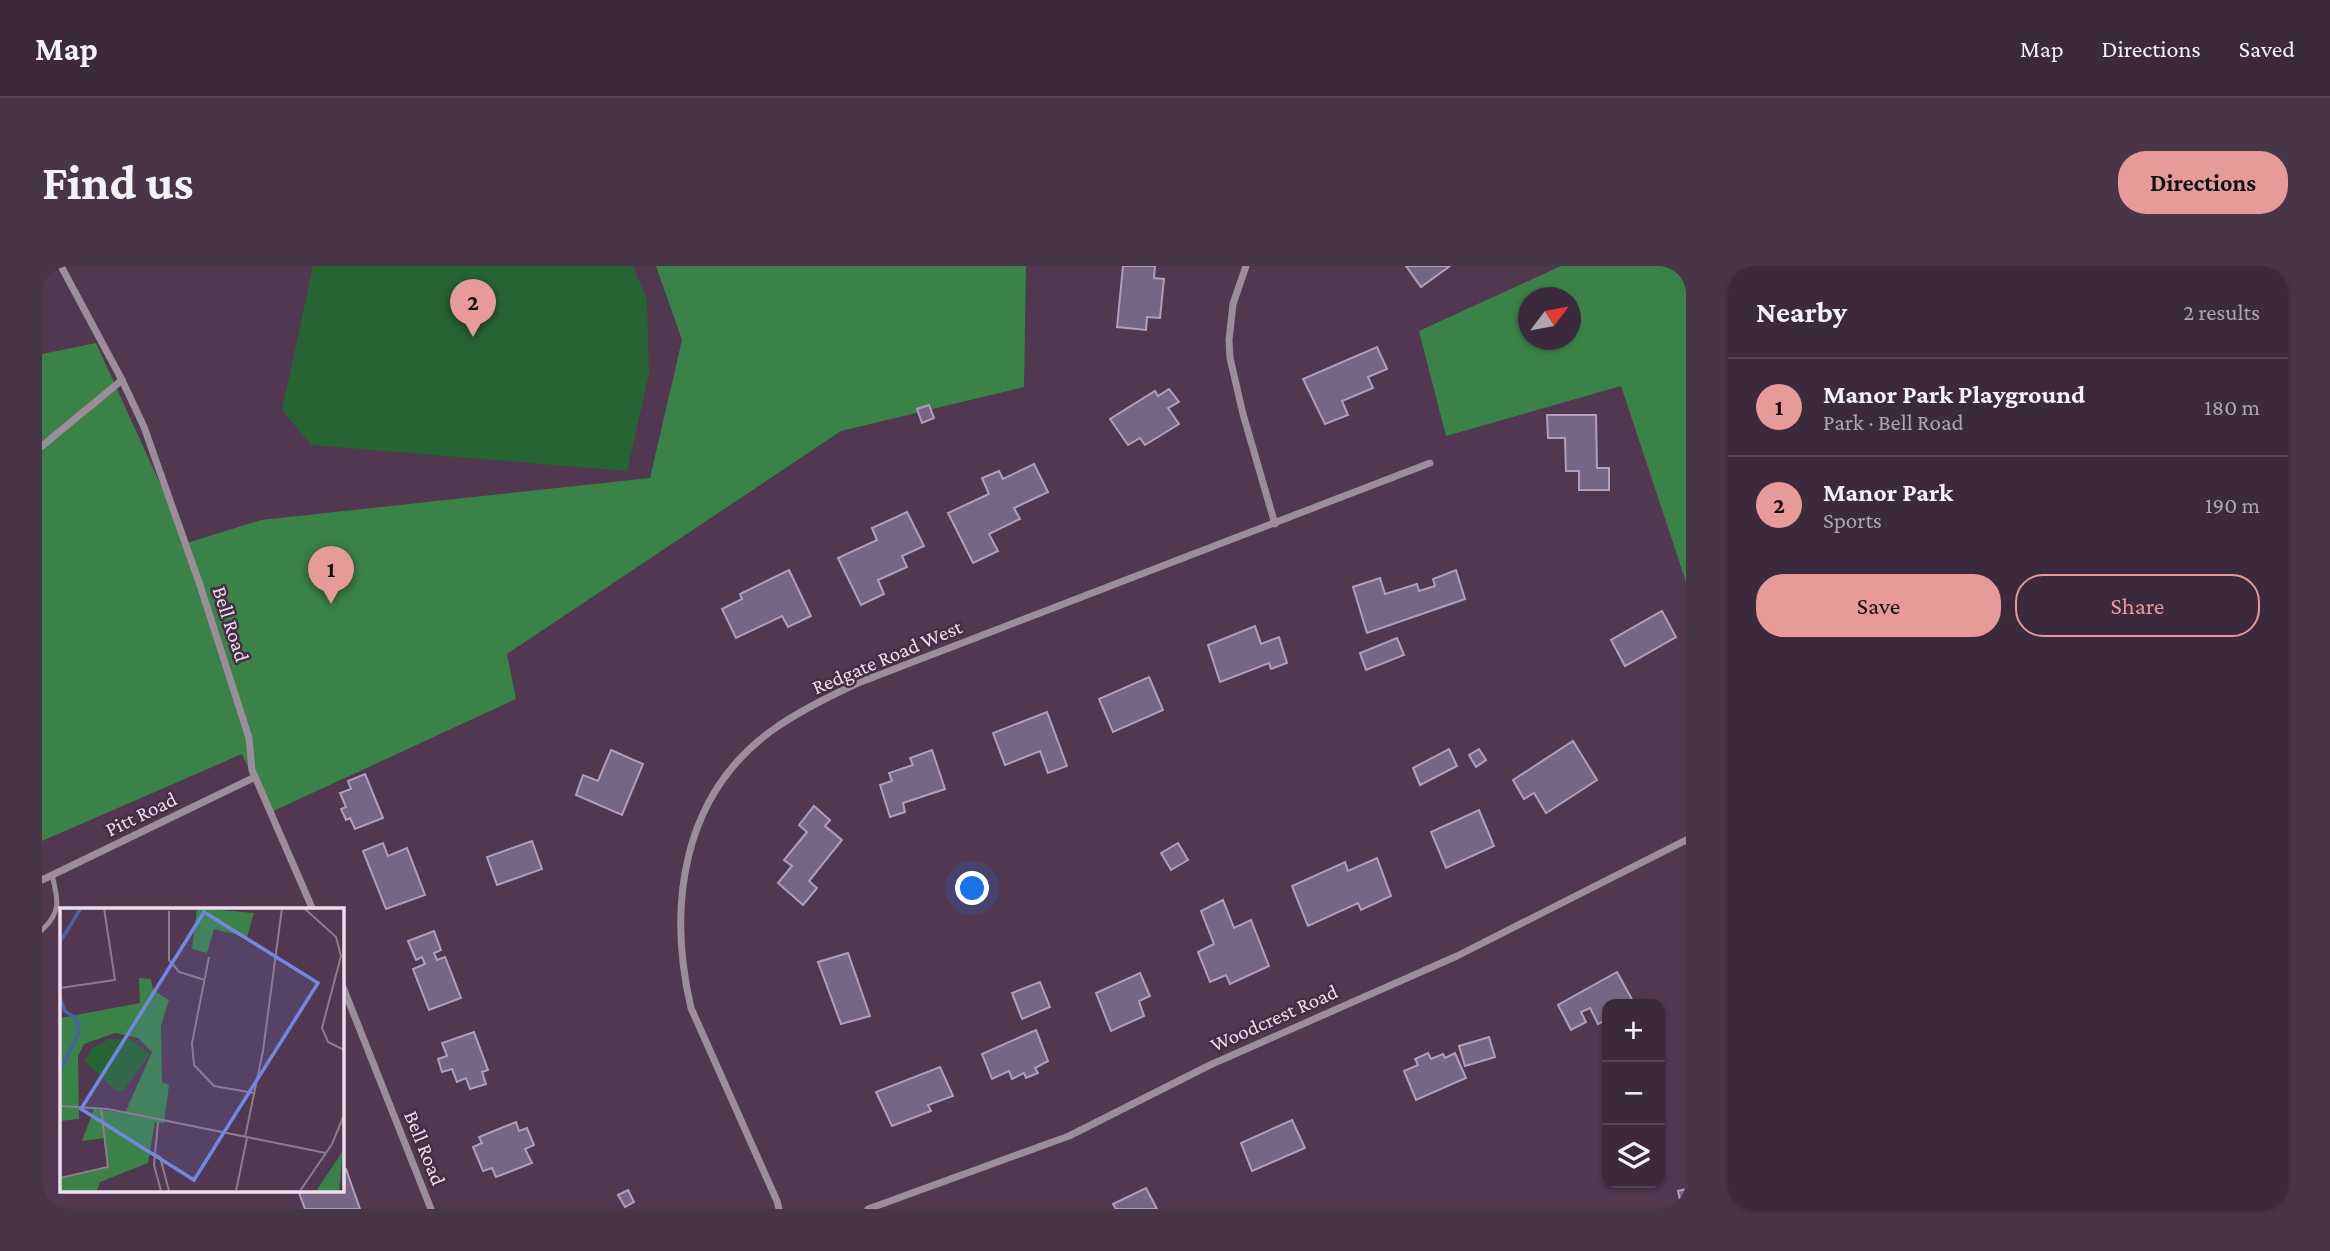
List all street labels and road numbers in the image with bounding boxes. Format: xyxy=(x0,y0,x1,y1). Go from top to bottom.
street label: Bell Road xyxy=(207,583,255,665)
street label: Redgate Road West xyxy=(808,614,967,699)
street label: Pitt Road xyxy=(101,786,181,842)
street label: Woodcrest Road xyxy=(1207,979,1341,1057)
street label: Bell Road xyxy=(399,1107,451,1189)

